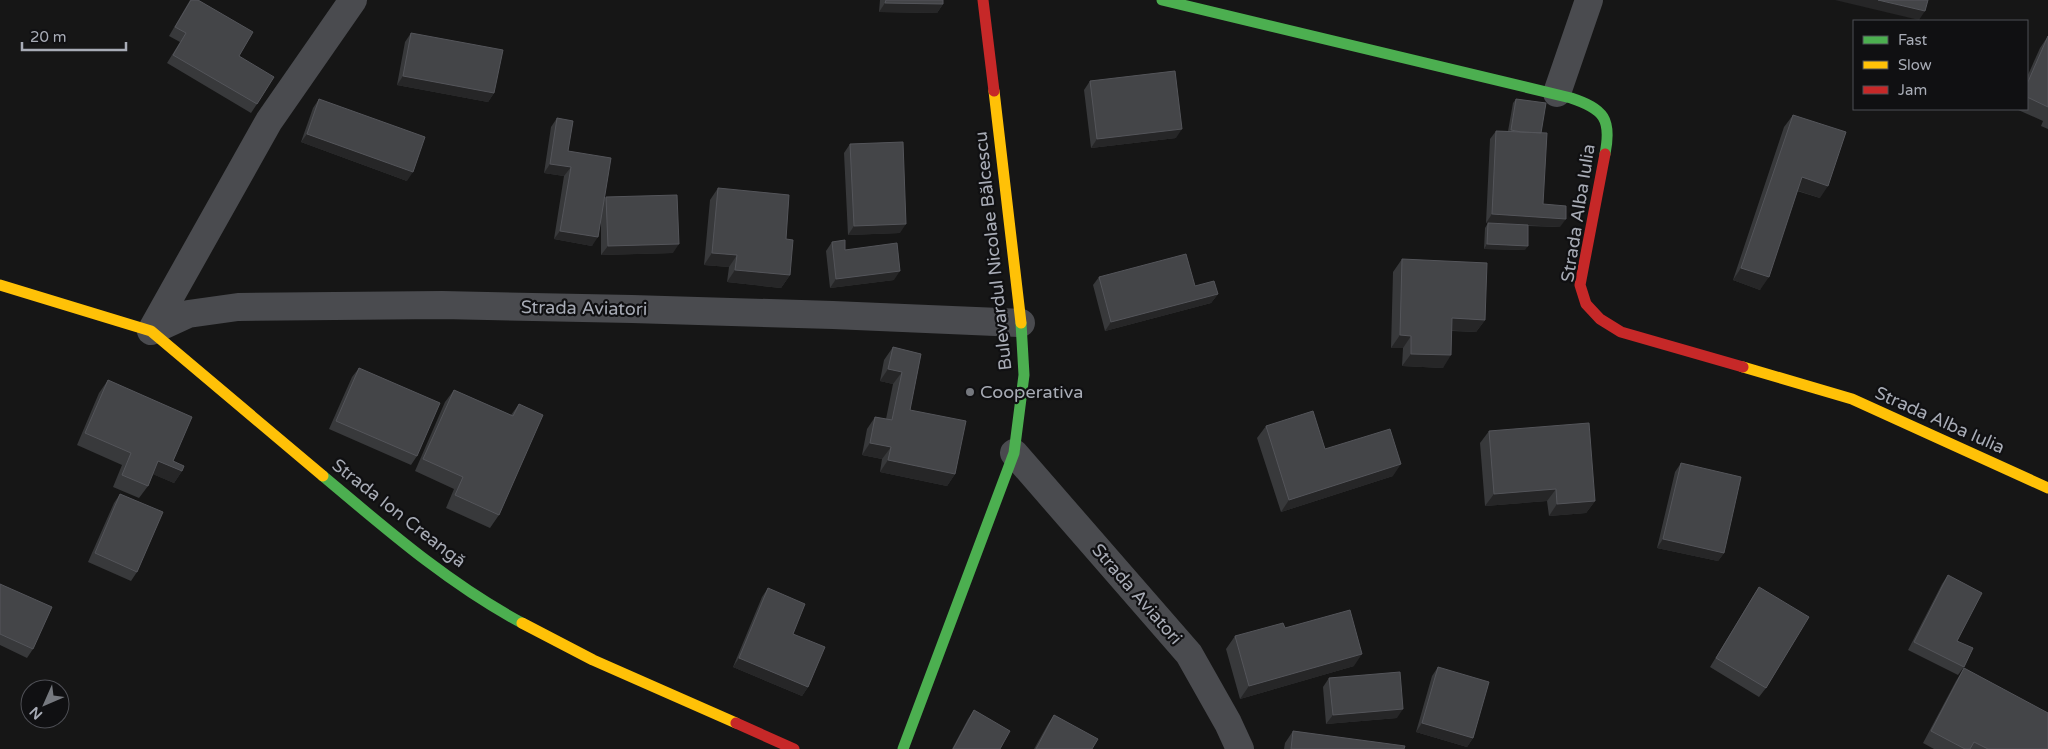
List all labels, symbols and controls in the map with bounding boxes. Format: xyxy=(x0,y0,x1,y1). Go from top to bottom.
scale bar xyxy=(22,20,126,52)
legend xyxy=(1853,20,2028,110)
text: 20 m xyxy=(30,28,67,46)
text: Fast xyxy=(1898,31,1928,49)
text: Slow xyxy=(1898,56,1932,74)
text: Jam xyxy=(1898,81,1927,99)
street label: Bulevardul Nicolae Bălcescu xyxy=(970,130,1016,372)
street label: Strada Alba Iulia xyxy=(1556,142,1600,284)
street label: Strada Aviatori xyxy=(521,296,647,320)
place label: Cooperativa xyxy=(980,381,1083,403)
street label: Strada Alba Iulia xyxy=(1872,382,2008,458)
marker: Cooperativa xyxy=(964,386,976,398)
street label: Strada Ion Creangă xyxy=(328,454,470,572)
street label: Strada Aviatori xyxy=(1087,539,1187,649)
north arrow xyxy=(20,679,70,729)
text: N xyxy=(26,703,46,723)

